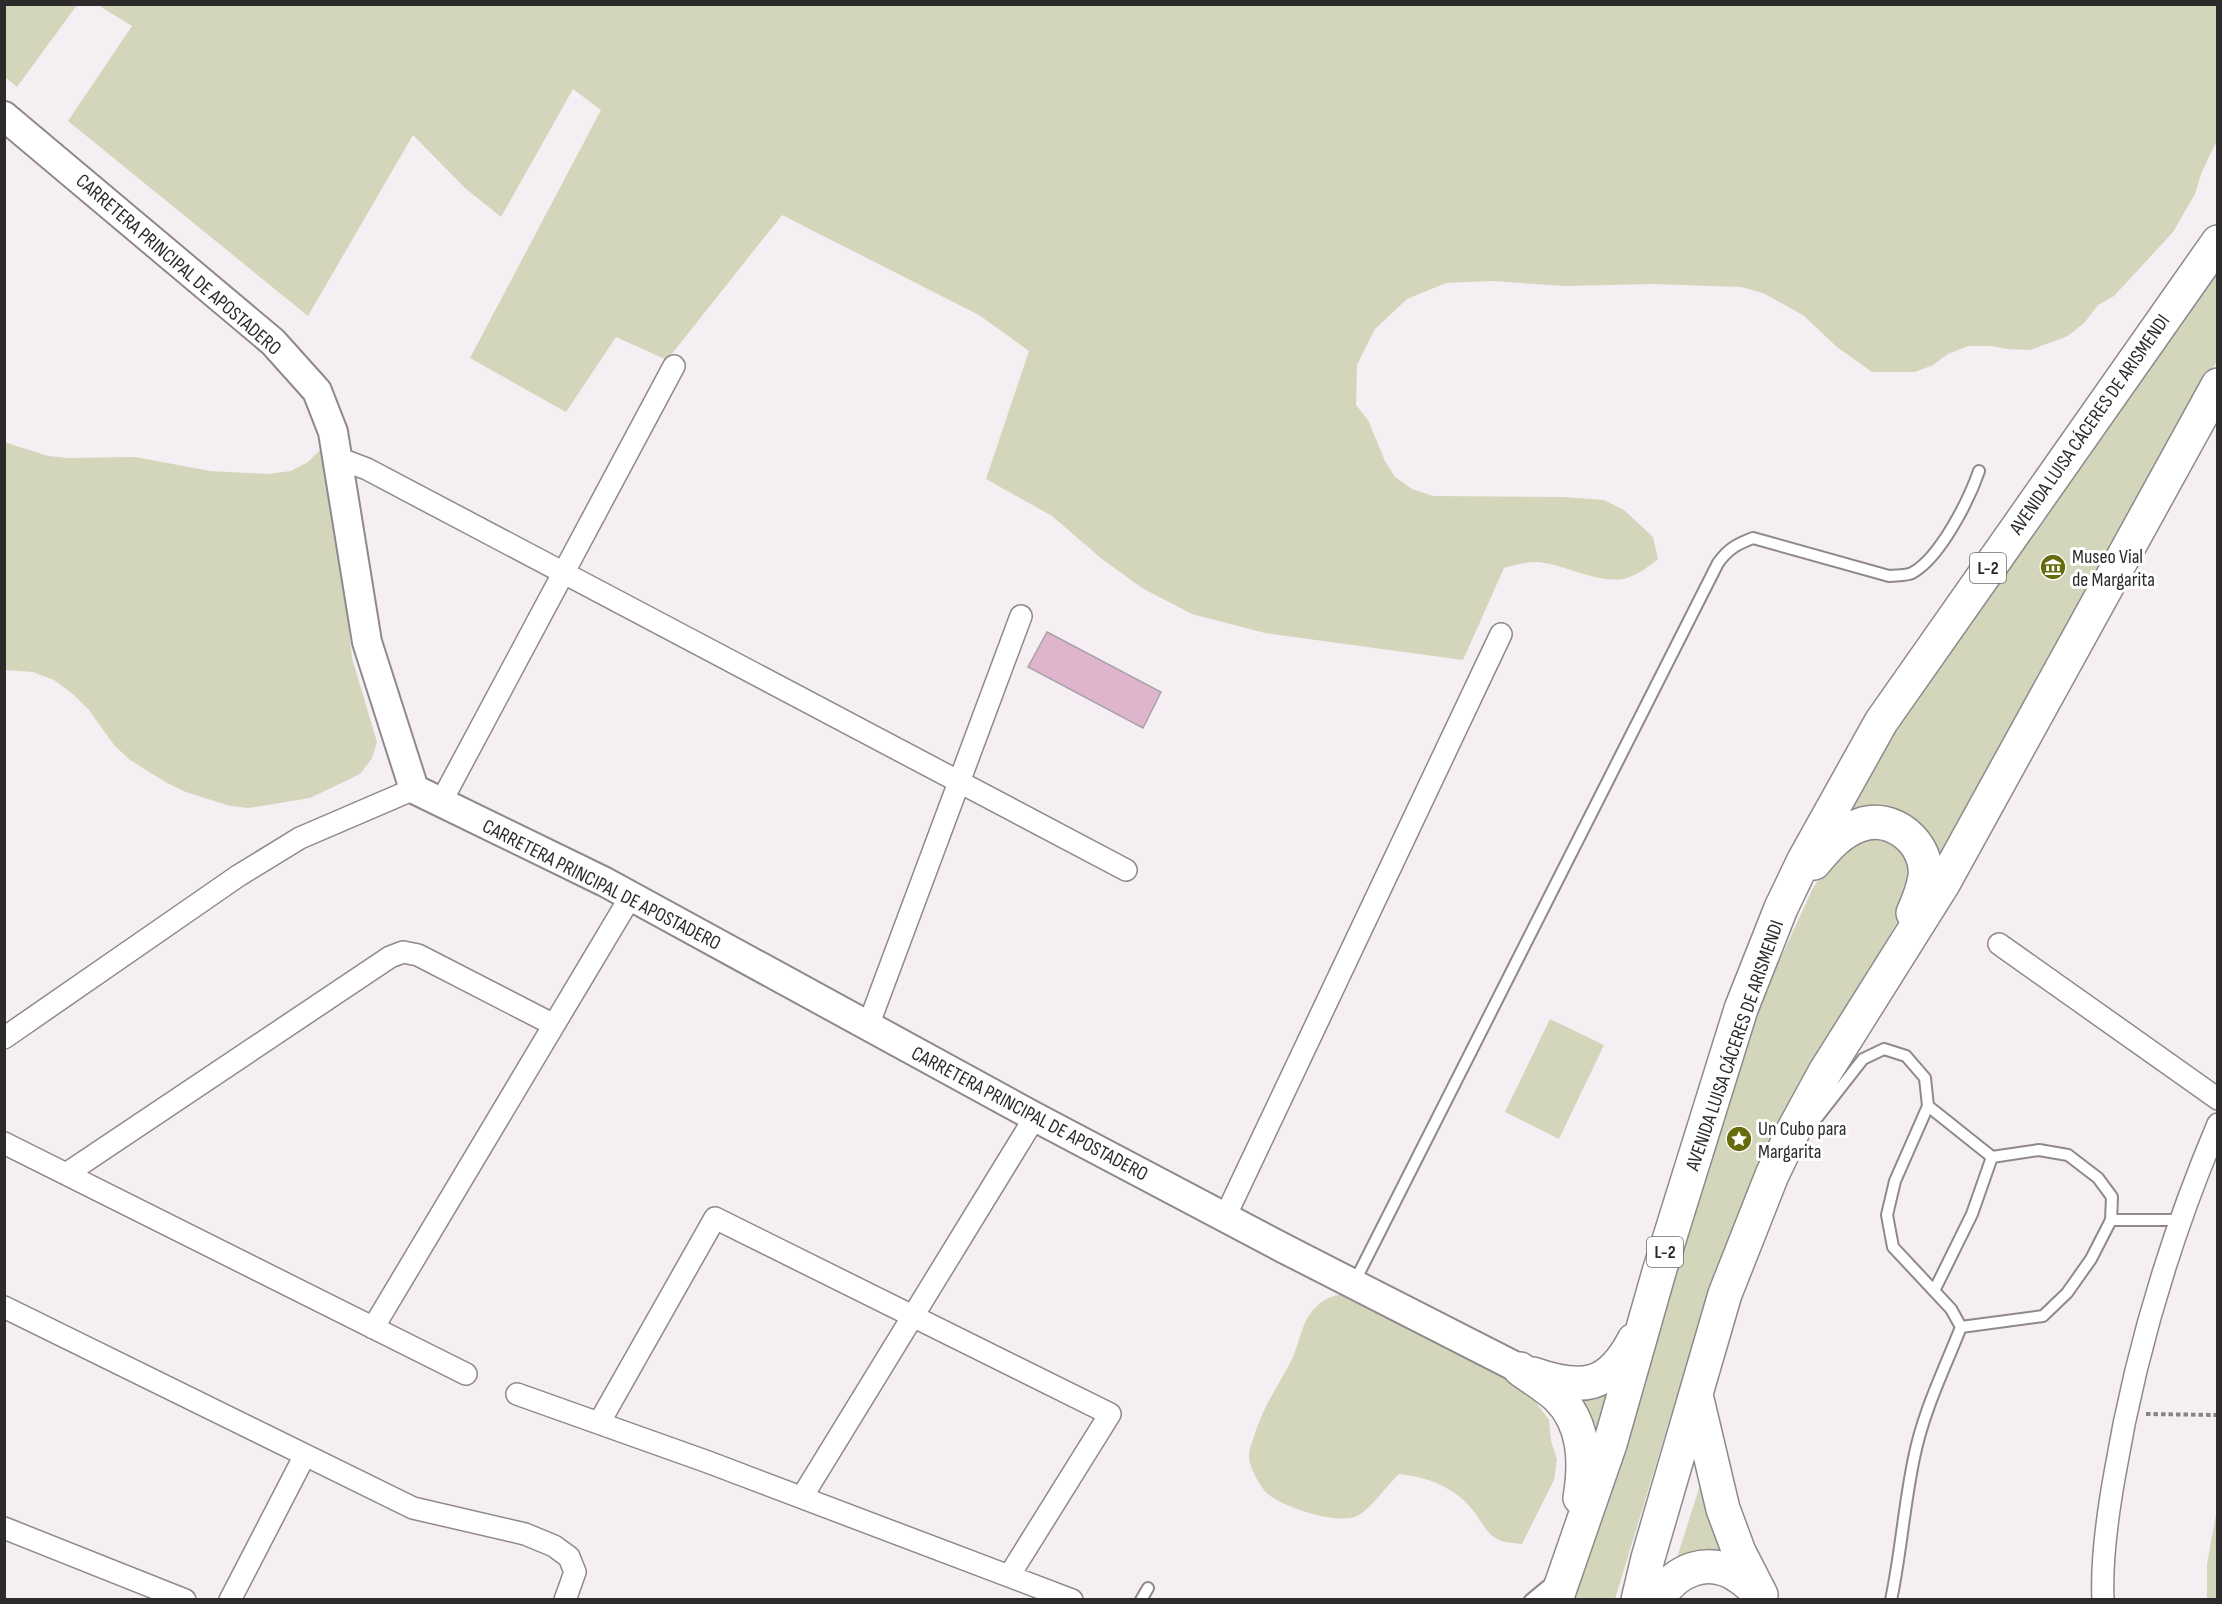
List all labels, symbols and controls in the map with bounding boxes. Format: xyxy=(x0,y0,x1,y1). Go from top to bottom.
street label: CARRETERA PRINCIPAL DE APOSTADERO xyxy=(71,169,286,361)
street label: AVENIDA LUISA CÁCERES DE ARISMENDI xyxy=(2004,310,2175,540)
place label: Museo Vial de Margarita xyxy=(2072,545,2155,592)
museum icon: Museo Vial de Margarita xyxy=(2038,552,2068,582)
road number: L-2 xyxy=(1970,553,2006,583)
street label: CARRETERA PRINCIPAL DE APOSTADERO xyxy=(478,814,725,956)
street label: AVENIDA LUISA CÁCERES DE ARISMENDI xyxy=(1680,917,1789,1175)
street label: CARRETERA PRINCIPAL DE APOSTADERO xyxy=(907,1041,1152,1187)
place label: Un Cubo para Margarita xyxy=(1758,1117,1846,1164)
place icon: Un Cubo para Margarita xyxy=(1724,1124,1754,1154)
road number: L-2 xyxy=(1647,1237,1683,1267)

